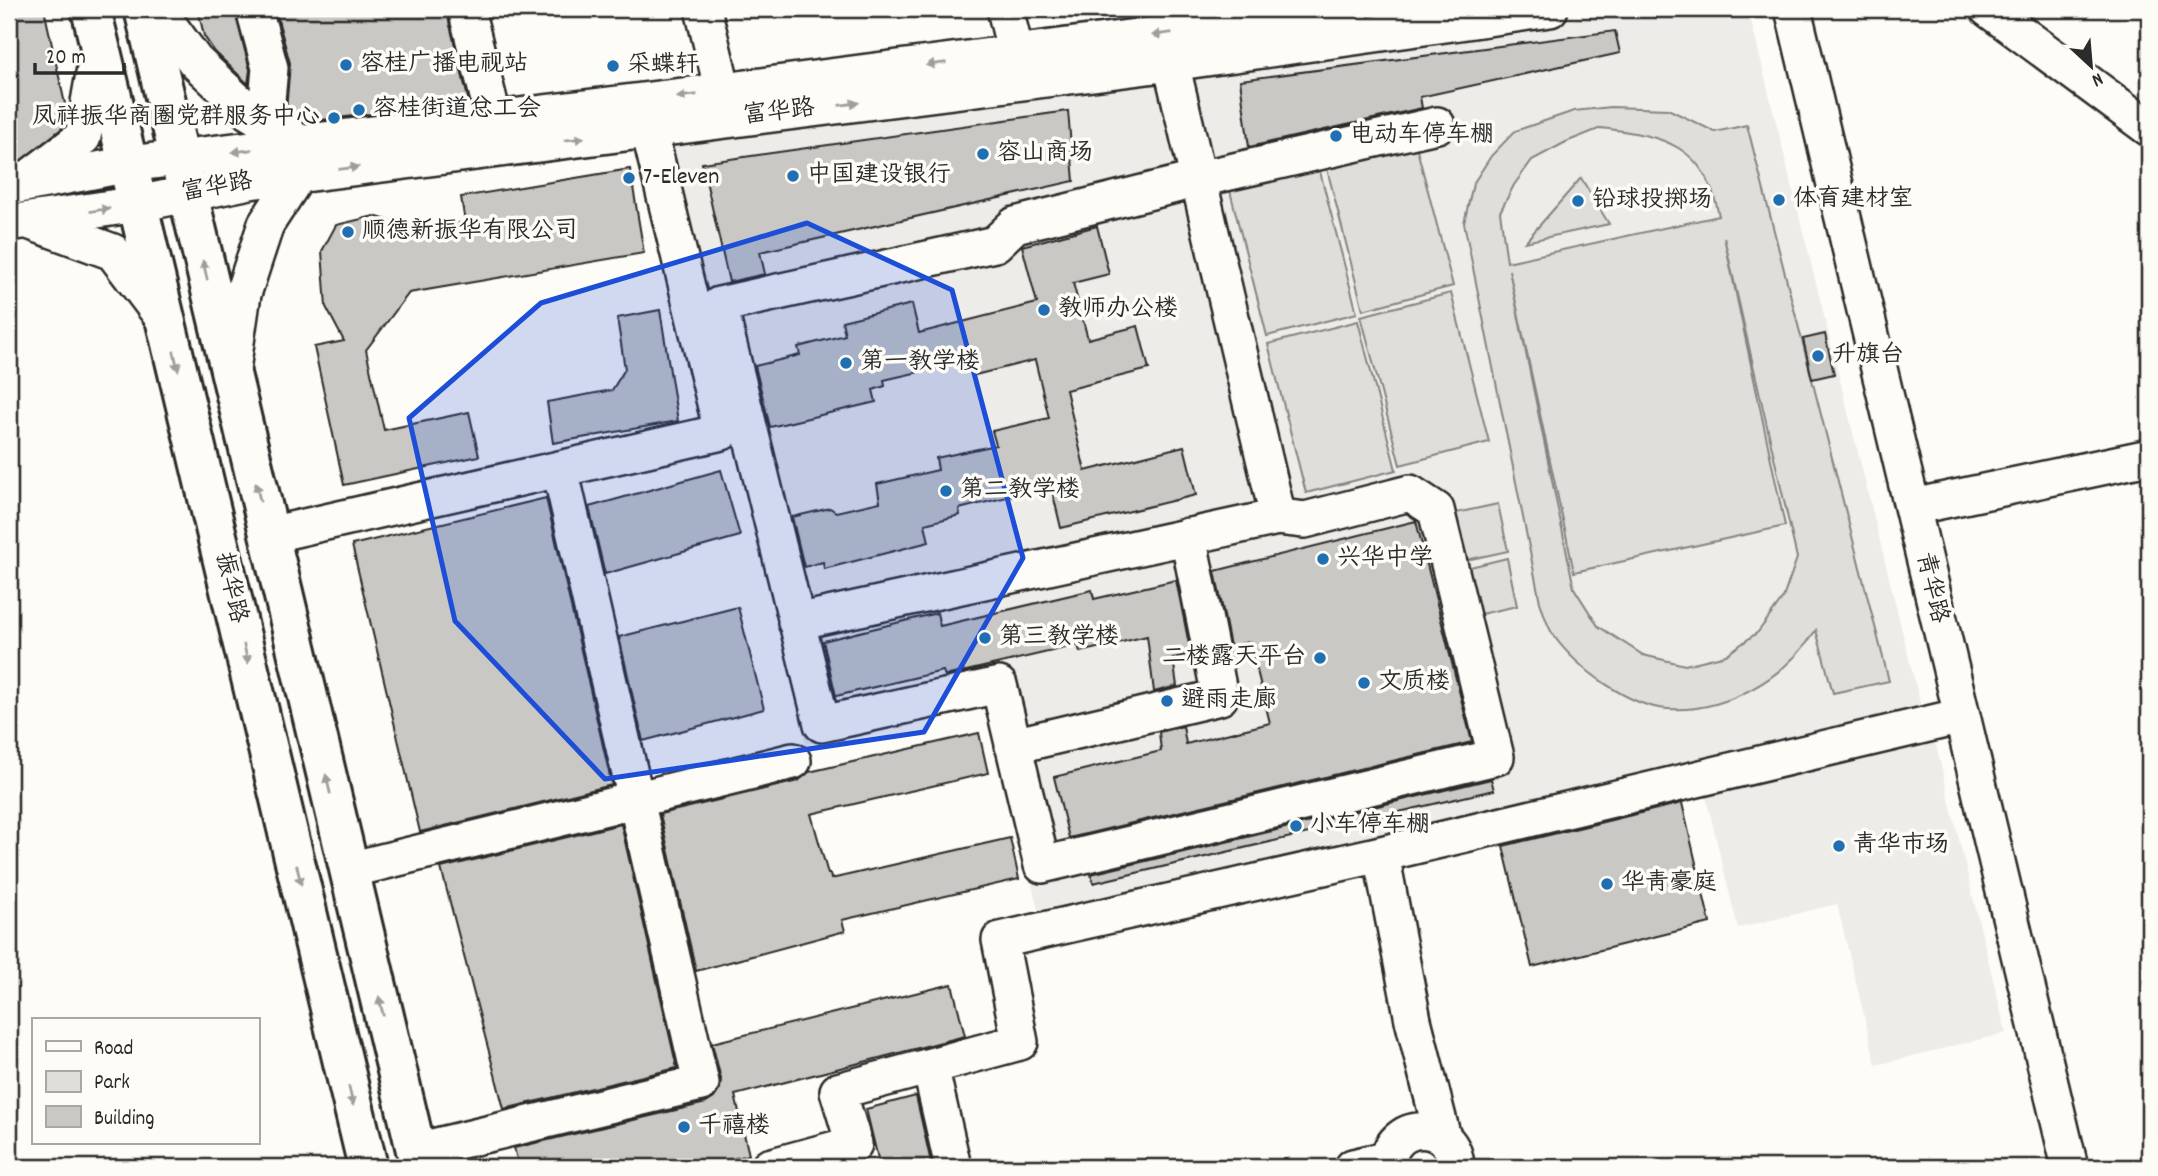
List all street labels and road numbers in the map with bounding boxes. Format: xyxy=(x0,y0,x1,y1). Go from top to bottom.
street label: 富华路 xyxy=(741,92,817,134)
street label: 富华路 xyxy=(179,165,255,211)
street label: 振华路 xyxy=(205,549,255,627)
street label: 青华路 xyxy=(1906,549,1956,627)

